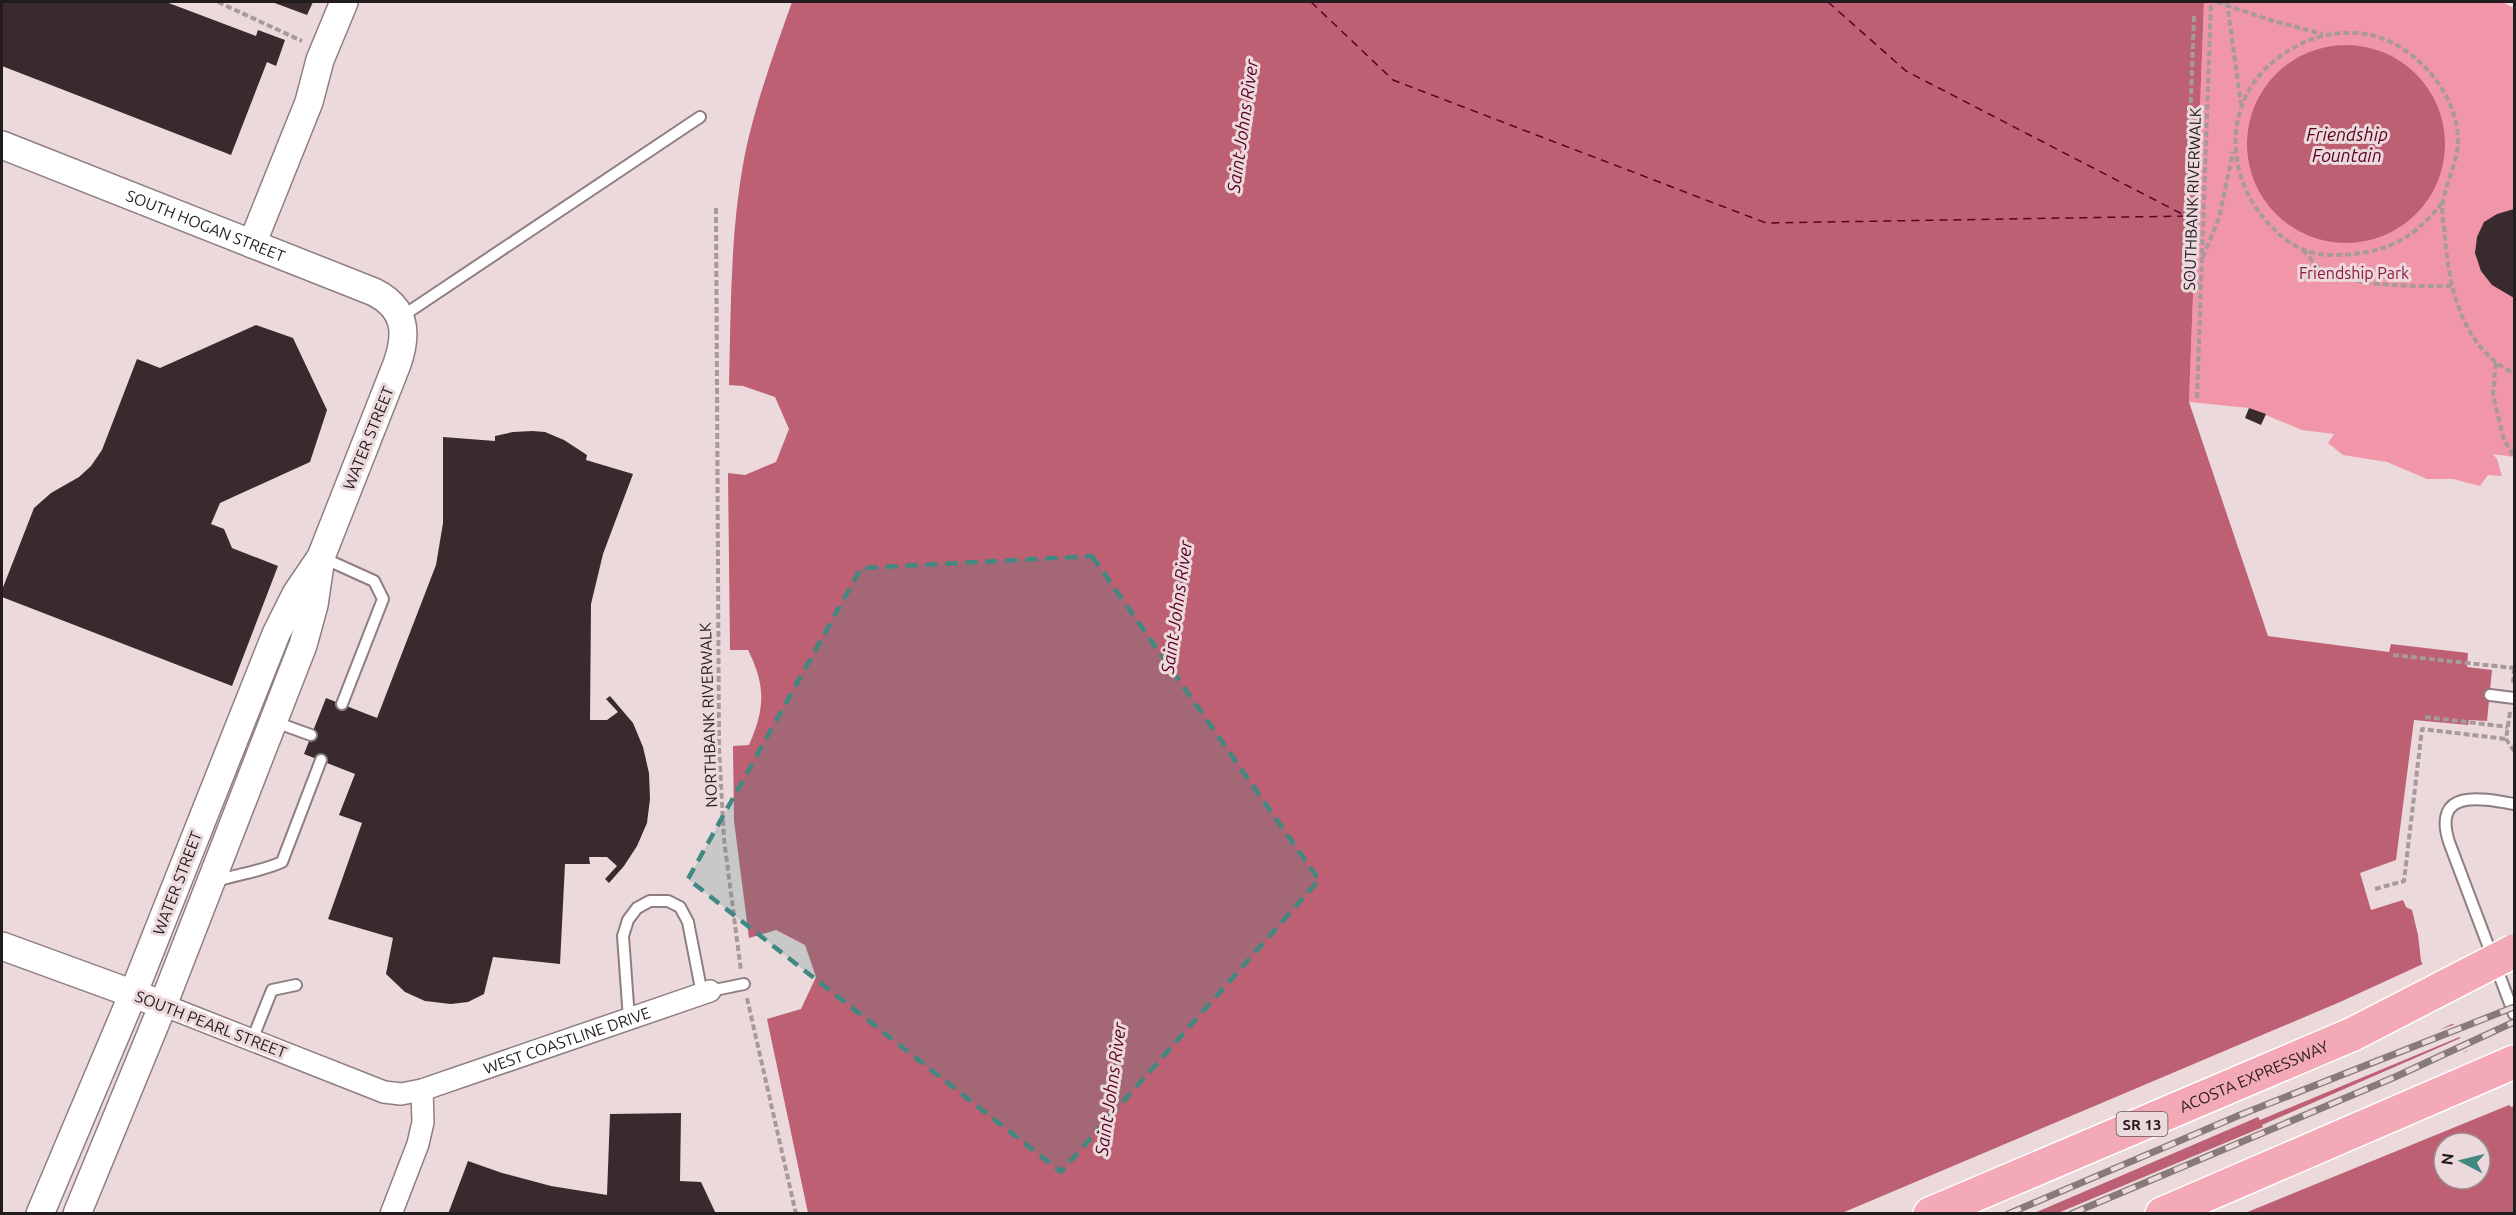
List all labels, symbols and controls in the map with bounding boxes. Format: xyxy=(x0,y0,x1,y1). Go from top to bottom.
water label: Saint Johns River xyxy=(1223,57,1261,195)
street label: SOUTHBANK RIVERWALK xyxy=(2180,107,2204,291)
water label: Friendship Fountain xyxy=(2306,124,2388,165)
street label: SOUTH HOGAN STREET xyxy=(124,186,288,265)
park label: Friendship Park xyxy=(2299,264,2409,282)
street label: WATER STREET xyxy=(339,384,397,492)
water label: Saint Johns River xyxy=(1157,538,1195,676)
street label: NORTHBANK RIVERWALK xyxy=(696,622,720,808)
street label: WATER STREET xyxy=(149,828,205,937)
street label: SOUTH PEARL STREET xyxy=(133,987,289,1061)
street label: WEST COASTLINE DRIVE xyxy=(481,1003,653,1077)
water label: Saint Johns River xyxy=(1091,1020,1129,1158)
street label: ACOSTA EXPRESSWAY xyxy=(2177,1036,2332,1116)
road number: SR 13 xyxy=(2116,1112,2168,1136)
north arrow xyxy=(2432,1131,2492,1191)
text: N xyxy=(2437,1152,2457,1166)

